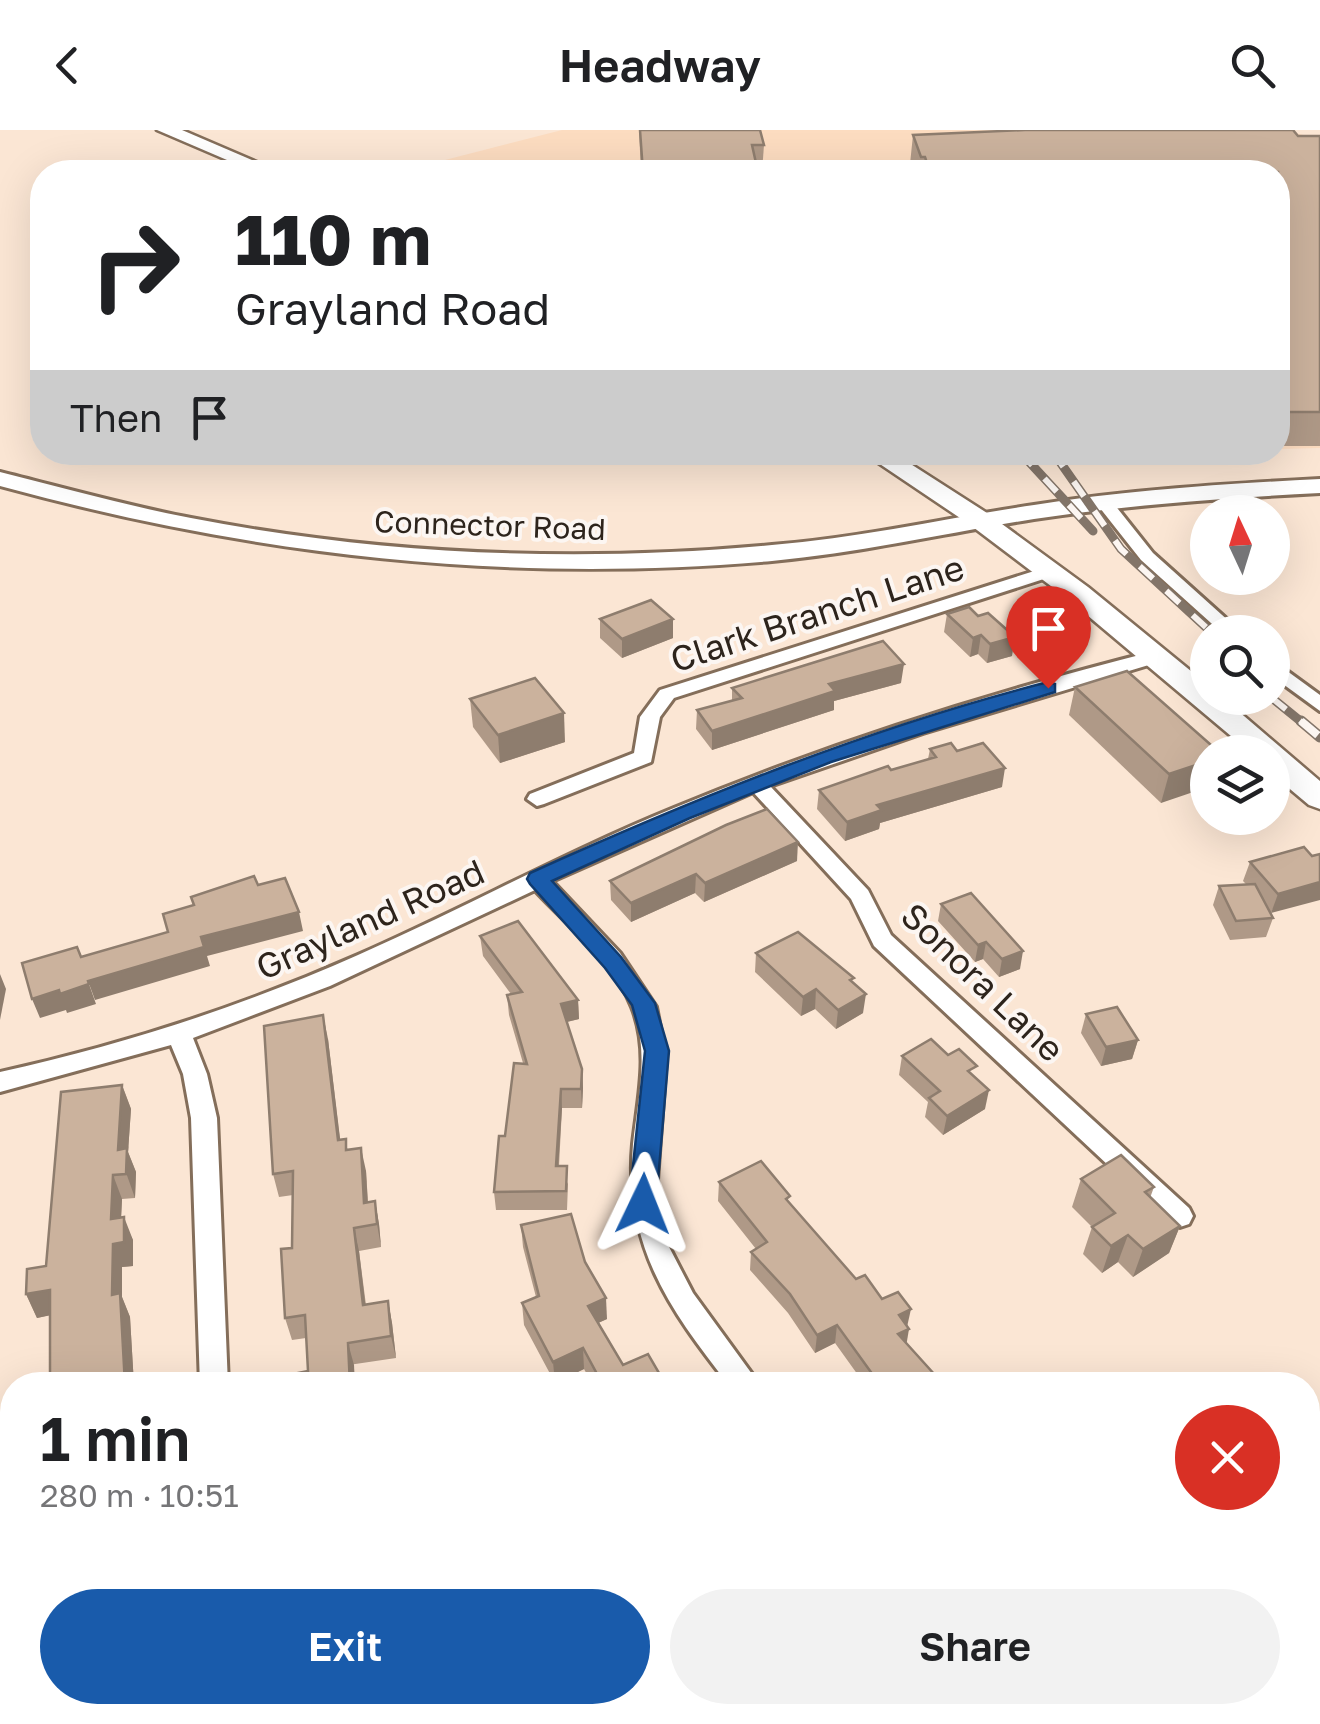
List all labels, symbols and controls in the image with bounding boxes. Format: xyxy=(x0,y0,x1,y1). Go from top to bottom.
icon: back xyxy=(40,38,95,93)
text: Headway xyxy=(559,38,761,92)
icon: search xyxy=(1225,38,1280,93)
text: 110 m xyxy=(235,196,431,280)
icon: right xyxy=(70,200,200,330)
text: Grayland Road xyxy=(235,281,550,335)
icon: arrive xyxy=(182,390,237,445)
text: Then xyxy=(70,395,162,440)
north arrow xyxy=(1190,495,1290,595)
map controls xyxy=(1190,495,1290,835)
street label: Connector Road xyxy=(374,503,606,547)
street label: Clark Branch Lane xyxy=(665,546,969,680)
pin xyxy=(1006,586,1091,689)
icon: arrive xyxy=(1021,601,1076,656)
button: search xyxy=(1190,615,1290,715)
button: layers xyxy=(1190,735,1290,835)
street label: Grayland Road xyxy=(249,850,491,988)
street label: Sonora Lane xyxy=(893,894,1073,1070)
position arrow xyxy=(591,1152,695,1256)
text: 1 min xyxy=(40,1402,190,1474)
button: close xyxy=(1175,1405,1280,1510)
text: 280 m · 10:51 xyxy=(40,1476,239,1514)
button: Exit xyxy=(40,1589,650,1704)
button: Share xyxy=(670,1589,1280,1704)

